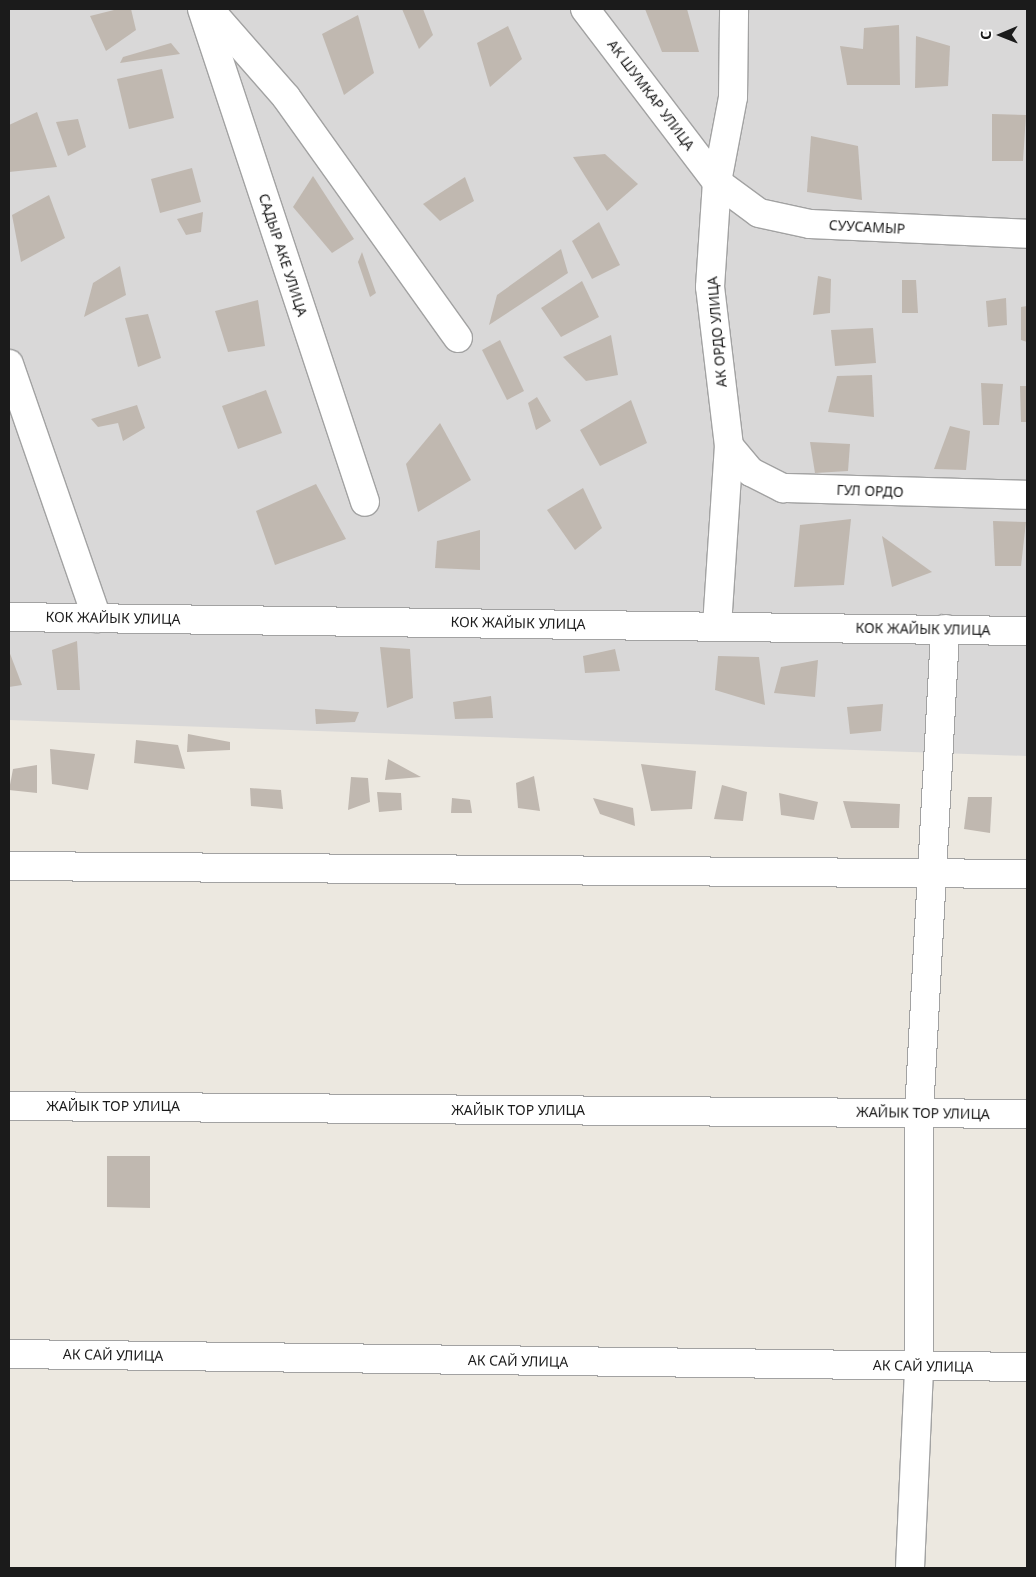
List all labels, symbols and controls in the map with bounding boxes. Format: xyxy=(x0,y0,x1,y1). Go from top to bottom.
north arrow xyxy=(976,10,1026,60)
text: С xyxy=(976,31,995,40)
street label: АК ШУМКАР УЛИЦА xyxy=(604,36,698,154)
street label: САДЫР АКЕ УЛИЦА xyxy=(255,191,311,319)
street label: СУУСАМЫР xyxy=(828,217,906,237)
street label: АК ОРДО УЛИЦА xyxy=(704,276,730,388)
street label: ГУЛ ОРДО xyxy=(836,481,904,501)
street label: КОК ЖАЙЫК УЛИЦА xyxy=(45,608,181,628)
street label: КОК ЖАЙЫК УЛИЦА xyxy=(450,613,586,633)
street label: КОК ЖАЙЫК УЛИЦА xyxy=(855,619,991,639)
street label: ЖАЙЫК ТОР УЛИЦА xyxy=(46,1098,180,1114)
street label: ЖАЙЫК ТОР УЛИЦА xyxy=(451,1102,585,1118)
street label: ЖАЙЫК ТОР УЛИЦА xyxy=(856,1103,990,1123)
street label: АК САЙ УЛИЦА xyxy=(63,1346,163,1364)
street label: АК САЙ УЛИЦА xyxy=(468,1352,568,1370)
street label: АК САЙ УЛИЦА xyxy=(873,1357,973,1375)

